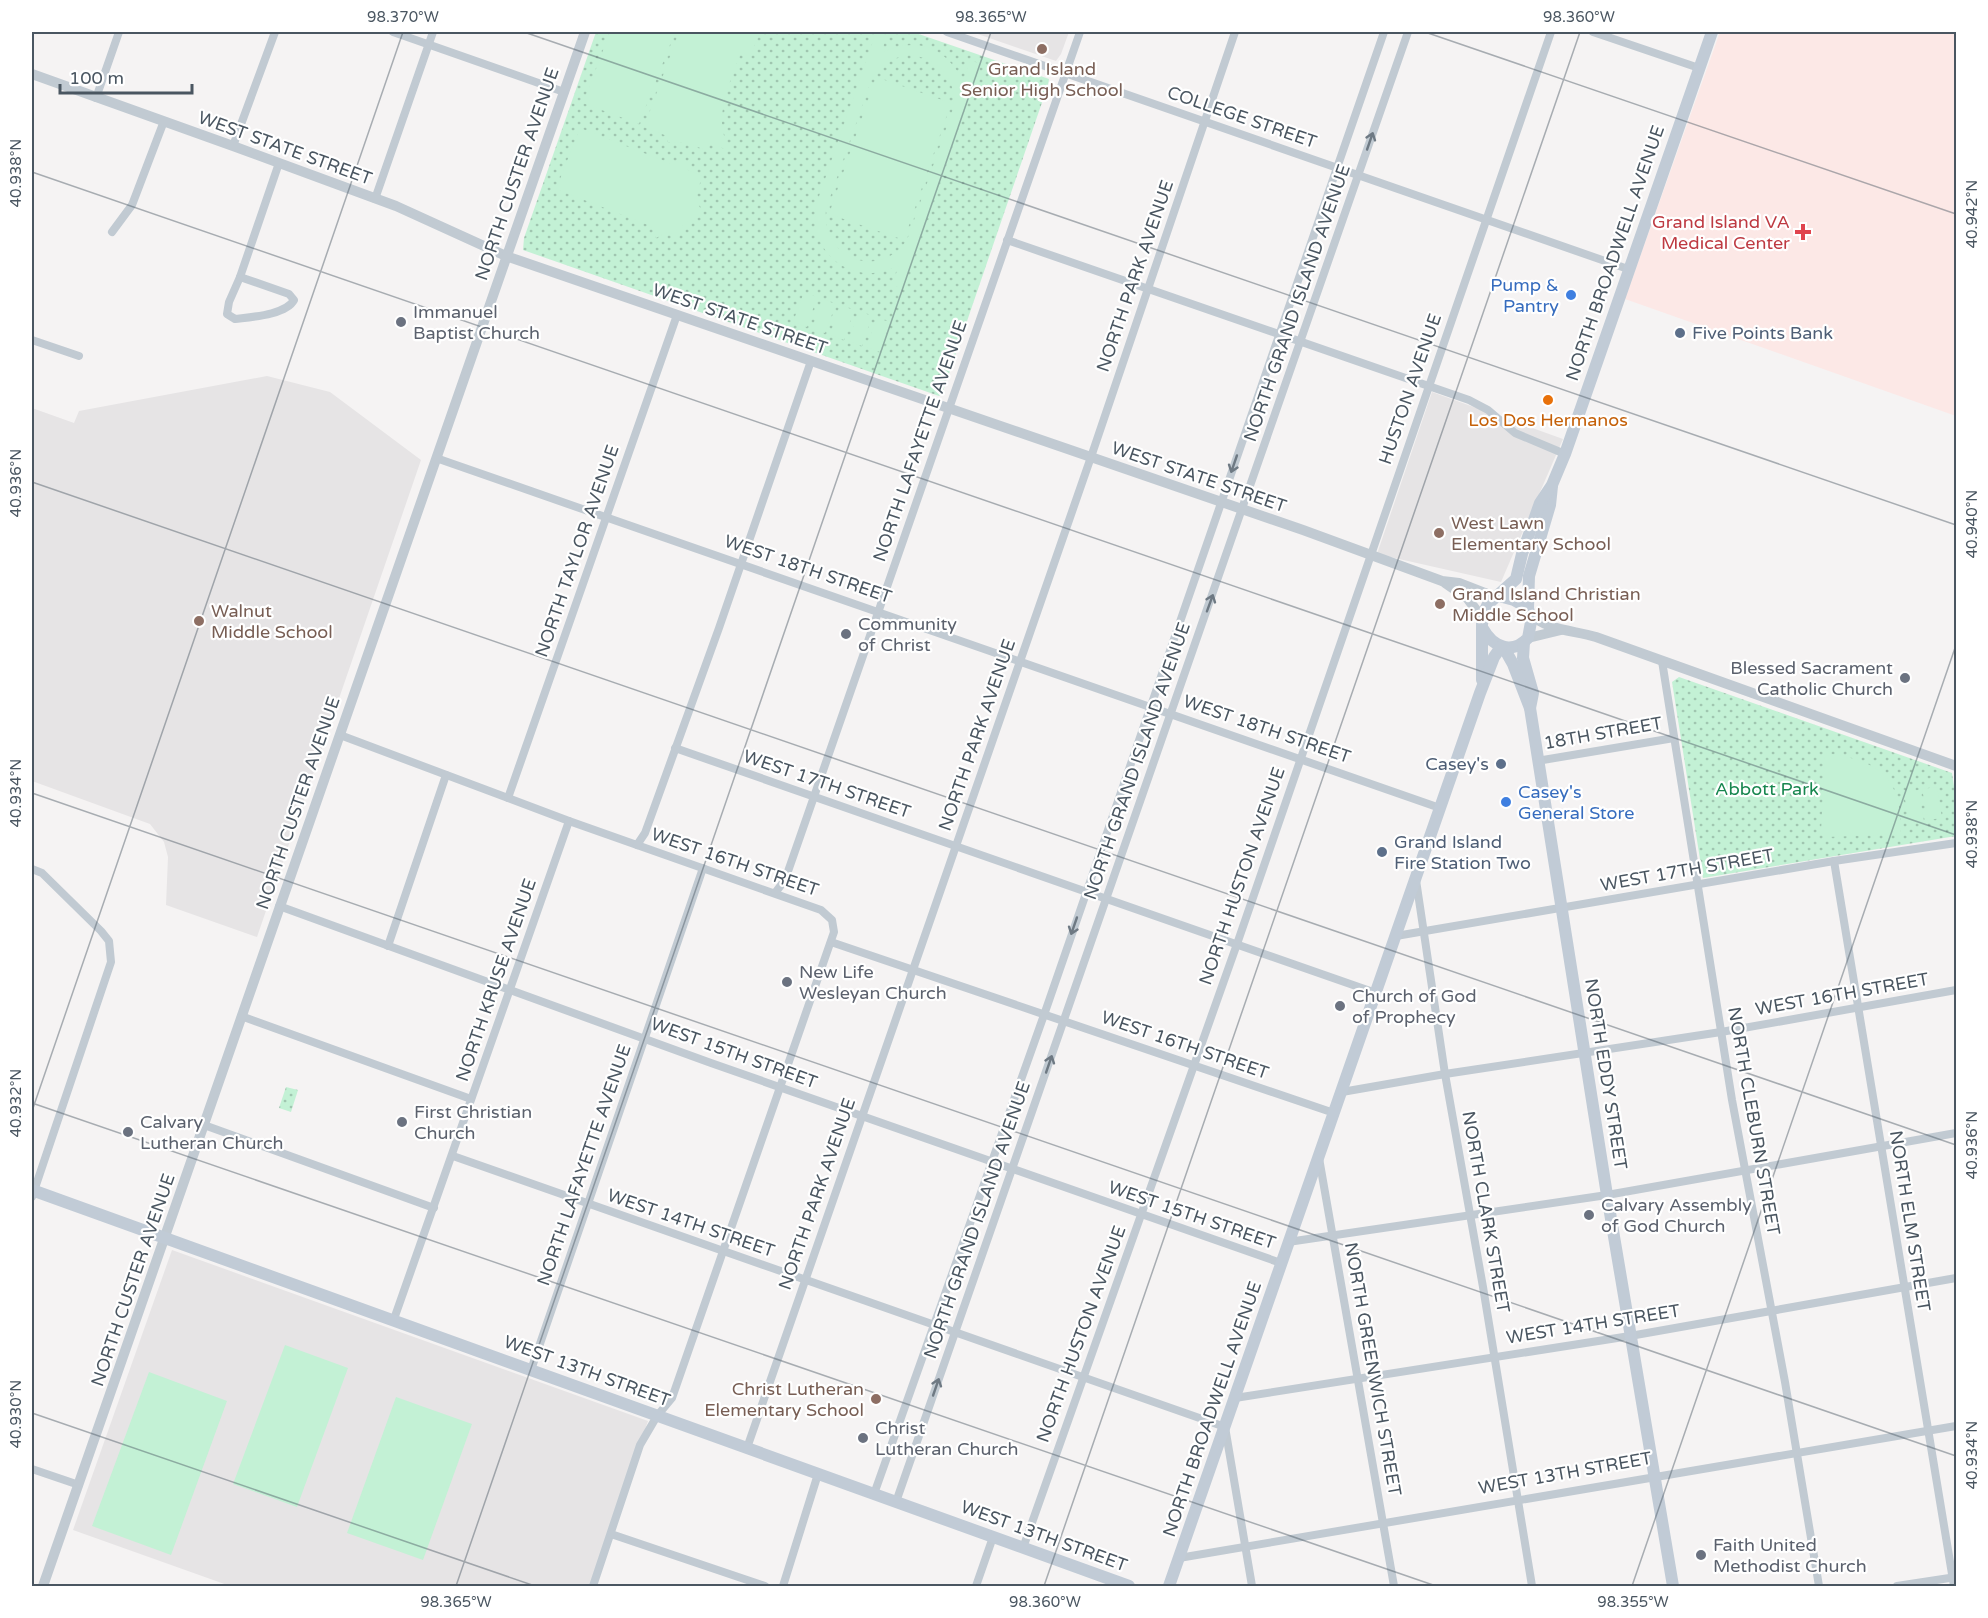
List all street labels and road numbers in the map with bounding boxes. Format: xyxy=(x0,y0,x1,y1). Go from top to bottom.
street label: NORTH CUSTER AVENUE xyxy=(470,65,564,283)
street label: COLLEGE STREET xyxy=(1164,81,1320,153)
street label: WEST STATE STREET xyxy=(195,106,375,190)
street label: NORTH BROADWELL AVENUE xyxy=(1561,122,1669,384)
street label: NORTH GRAND ISLAND AVENUE xyxy=(1239,161,1355,445)
street label: NORTH PARK AVENUE xyxy=(1092,177,1178,375)
street label: WEST STATE STREET xyxy=(650,279,830,359)
street label: HUSTON AVENUE xyxy=(1374,311,1446,467)
street label: NORTH LAFAYETTE AVENUE xyxy=(868,317,972,565)
street label: WEST STATE STREET xyxy=(1109,437,1289,517)
street label: NORTH TAYLOR AVENUE xyxy=(530,442,624,660)
street label: WEST 18TH STREET xyxy=(721,530,895,608)
street label: NORTH GRAND ISLAND AVENUE xyxy=(1079,619,1195,903)
street label: NORTH PARK AVENUE xyxy=(934,636,1020,834)
street label: WEST 18TH STREET xyxy=(1180,690,1354,768)
street label: NORTH CUSTER AVENUE xyxy=(251,694,345,912)
street label: 18TH STREET xyxy=(1542,712,1664,754)
street label: WEST 17TH STREET xyxy=(740,745,914,823)
street label: NORTH HUSTON AVENUE xyxy=(1194,764,1290,988)
street label: WEST 16TH STREET xyxy=(648,823,822,901)
street label: WEST 17TH STREET xyxy=(1599,844,1775,896)
street label: NORTH KRUSE AVENUE xyxy=(451,876,541,1084)
street label: WEST 16TH STREET xyxy=(1754,968,1930,1020)
street label: NORTH EDDY STREET xyxy=(1580,977,1632,1171)
street label: NORTH CLEBURN STREET xyxy=(1723,1005,1785,1237)
street label: WEST 16TH STREET xyxy=(1098,1006,1272,1084)
street label: WEST 15TH STREET xyxy=(648,1013,820,1093)
street label: NORTH LAFAYETTE AVENUE xyxy=(532,1041,636,1289)
street label: NORTH GRAND ISLAND AVENUE xyxy=(919,1078,1035,1362)
street label: NORTH PARK AVENUE xyxy=(774,1095,860,1293)
street label: NORTH CLARK STREET xyxy=(1457,1109,1515,1315)
street label: NORTH ELM STREET xyxy=(1885,1129,1935,1313)
street label: NORTH CUSTER AVENUE xyxy=(86,1171,180,1389)
street label: WEST 15TH STREET xyxy=(1105,1176,1279,1254)
street label: WEST 14TH STREET xyxy=(604,1184,778,1262)
street label: NORTH HUSTON AVENUE xyxy=(1031,1223,1131,1445)
street label: NORTH GREENWICH STREET xyxy=(1340,1240,1406,1498)
street label: NORTH BROADWELL AVENUE xyxy=(1158,1278,1266,1540)
street label: WEST 14TH STREET xyxy=(1505,1299,1682,1349)
street label: WEST 13TH STREET xyxy=(501,1331,673,1411)
street label: WEST 13TH STREET xyxy=(1477,1447,1653,1499)
street label: WEST 13TH STREET xyxy=(958,1496,1130,1576)

